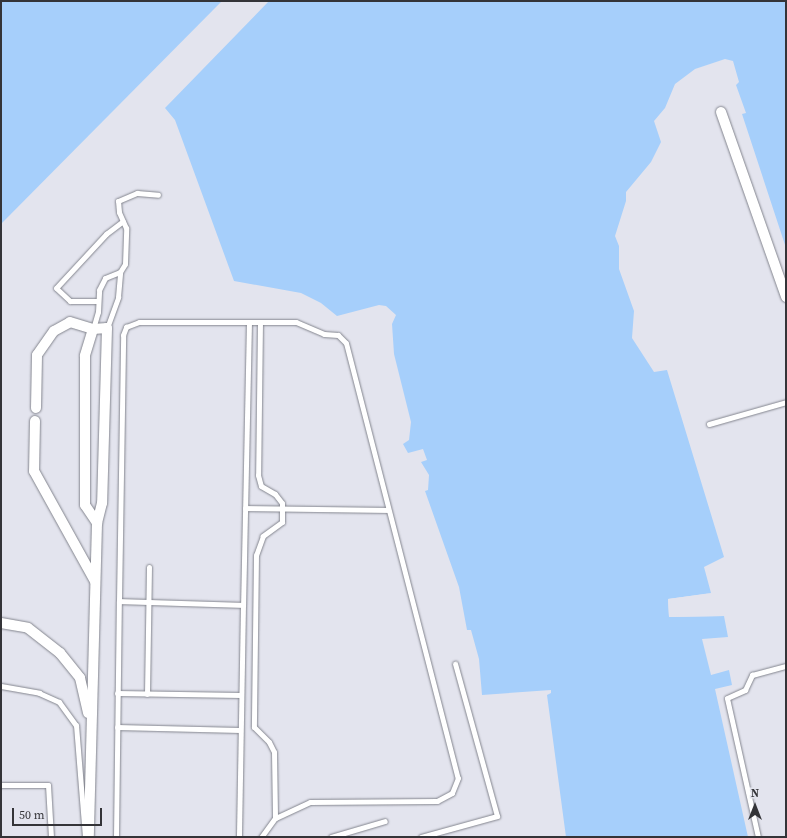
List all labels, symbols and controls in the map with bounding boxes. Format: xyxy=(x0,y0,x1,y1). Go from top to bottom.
north arrow xyxy=(735,786,775,826)
text: N xyxy=(751,786,759,801)
scale bar xyxy=(14,800,104,826)
text: 50 m xyxy=(19,807,45,823)

